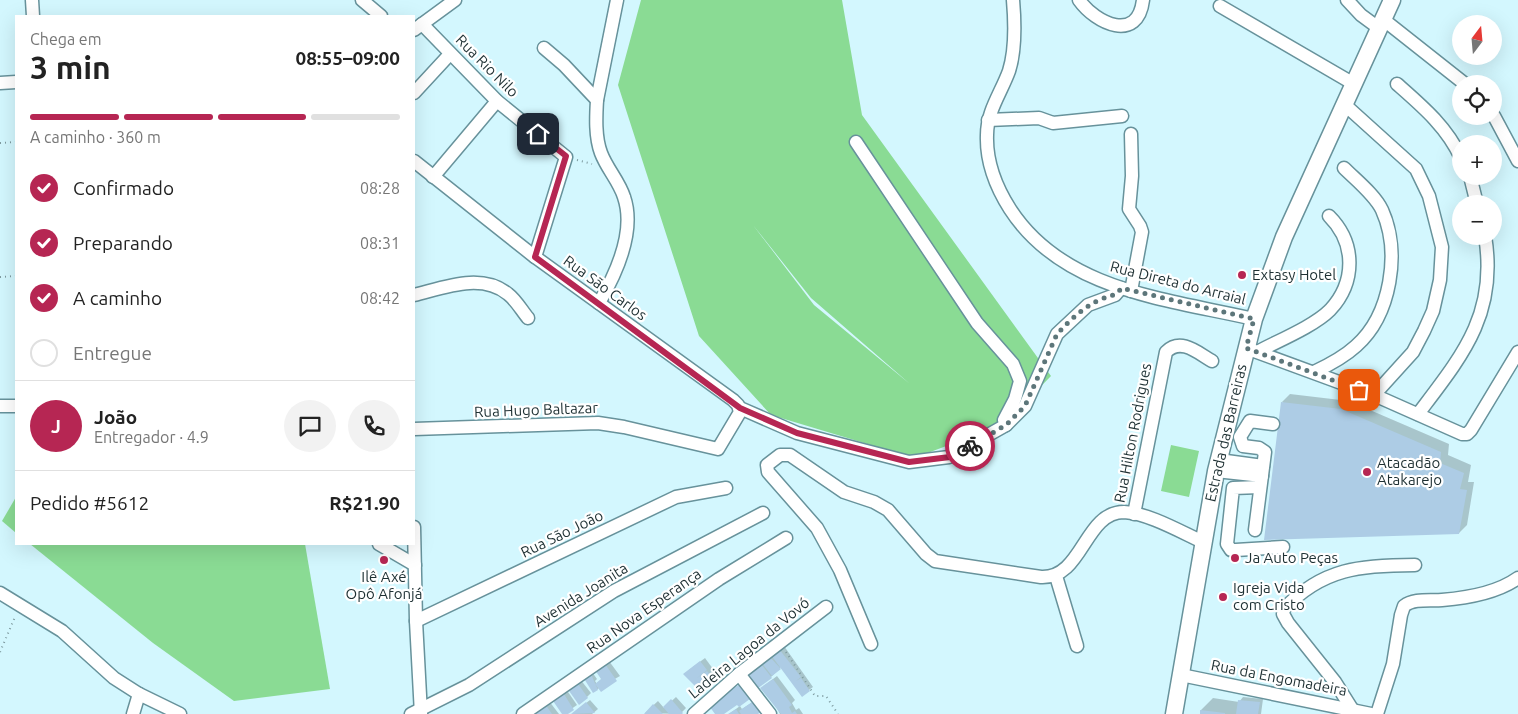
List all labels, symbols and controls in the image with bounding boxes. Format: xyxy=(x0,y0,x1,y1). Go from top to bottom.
north arrow xyxy=(1452,15,1502,65)
map controls xyxy=(1452,15,1502,245)
text: Chega em xyxy=(30,30,102,48)
street label: Rua Rio Nilo xyxy=(453,31,522,100)
text: 08:55–09:00 xyxy=(295,47,400,69)
text: 3 min xyxy=(30,49,111,85)
button: locate xyxy=(1452,75,1502,125)
pin xyxy=(517,113,559,155)
icon: home xyxy=(524,120,552,148)
text: A caminho · 360 m xyxy=(30,128,161,146)
button: + xyxy=(1452,135,1502,185)
icon: check xyxy=(30,174,58,202)
text: Confirmado xyxy=(73,177,174,199)
text: 08:28 xyxy=(360,179,400,197)
button: − xyxy=(1452,195,1502,245)
icon: check xyxy=(30,229,58,257)
text: Preparando xyxy=(73,232,173,254)
text: 08:31 xyxy=(360,234,400,252)
street label: Rua São Carlos xyxy=(560,252,650,323)
street label: Rua Direta do Arraial xyxy=(1108,257,1248,308)
place label: Extasy Hotel xyxy=(1252,266,1336,283)
marker: Extasy Hotel xyxy=(1236,269,1248,281)
icon: check xyxy=(30,284,58,312)
text: A caminho xyxy=(73,287,162,309)
text: 08:42 xyxy=(360,289,400,307)
text: Entregue xyxy=(73,342,152,364)
street label: Rua Hilton Rodrigues xyxy=(1111,362,1154,504)
street label: Estrada das Barreiras xyxy=(1201,362,1250,503)
pin xyxy=(1338,369,1380,411)
icon: bag xyxy=(1345,376,1373,404)
street label: Rua Hugo Baltazar xyxy=(474,399,599,420)
button: chat xyxy=(284,400,336,452)
button: phone xyxy=(348,400,400,452)
text: João xyxy=(94,406,137,428)
text: J xyxy=(51,415,61,437)
courier xyxy=(945,421,995,471)
text: Entregador · 4.9 xyxy=(94,428,209,446)
icon: bike xyxy=(956,432,984,460)
place label: Atacadão Atakarejo xyxy=(1377,454,1442,488)
marker: Atacadão Atakarejo xyxy=(1361,466,1373,478)
text: Pedido #5612 xyxy=(30,492,149,514)
text: R$21.90 xyxy=(329,492,400,514)
street label: Rua São João xyxy=(518,506,606,561)
place label: Ja Auto Peças xyxy=(1245,549,1338,566)
marker: Ja Auto Peças xyxy=(1229,552,1241,564)
marker: Ilê Axé Opô Afonjá xyxy=(378,554,390,566)
street label: Avenida Joanita xyxy=(531,559,631,630)
street label: Rua Nova Esperança xyxy=(583,565,704,656)
place label: Ilê Axé Opô Afonjá xyxy=(346,568,422,602)
place label: Igreja Vida com Cristo xyxy=(1233,579,1305,613)
marker: Igreja Vida com Cristo xyxy=(1217,591,1229,603)
street label: Ladeira Lagoa da Vovó xyxy=(685,594,813,702)
street label: Rua da Engomadeira xyxy=(1210,656,1348,699)

